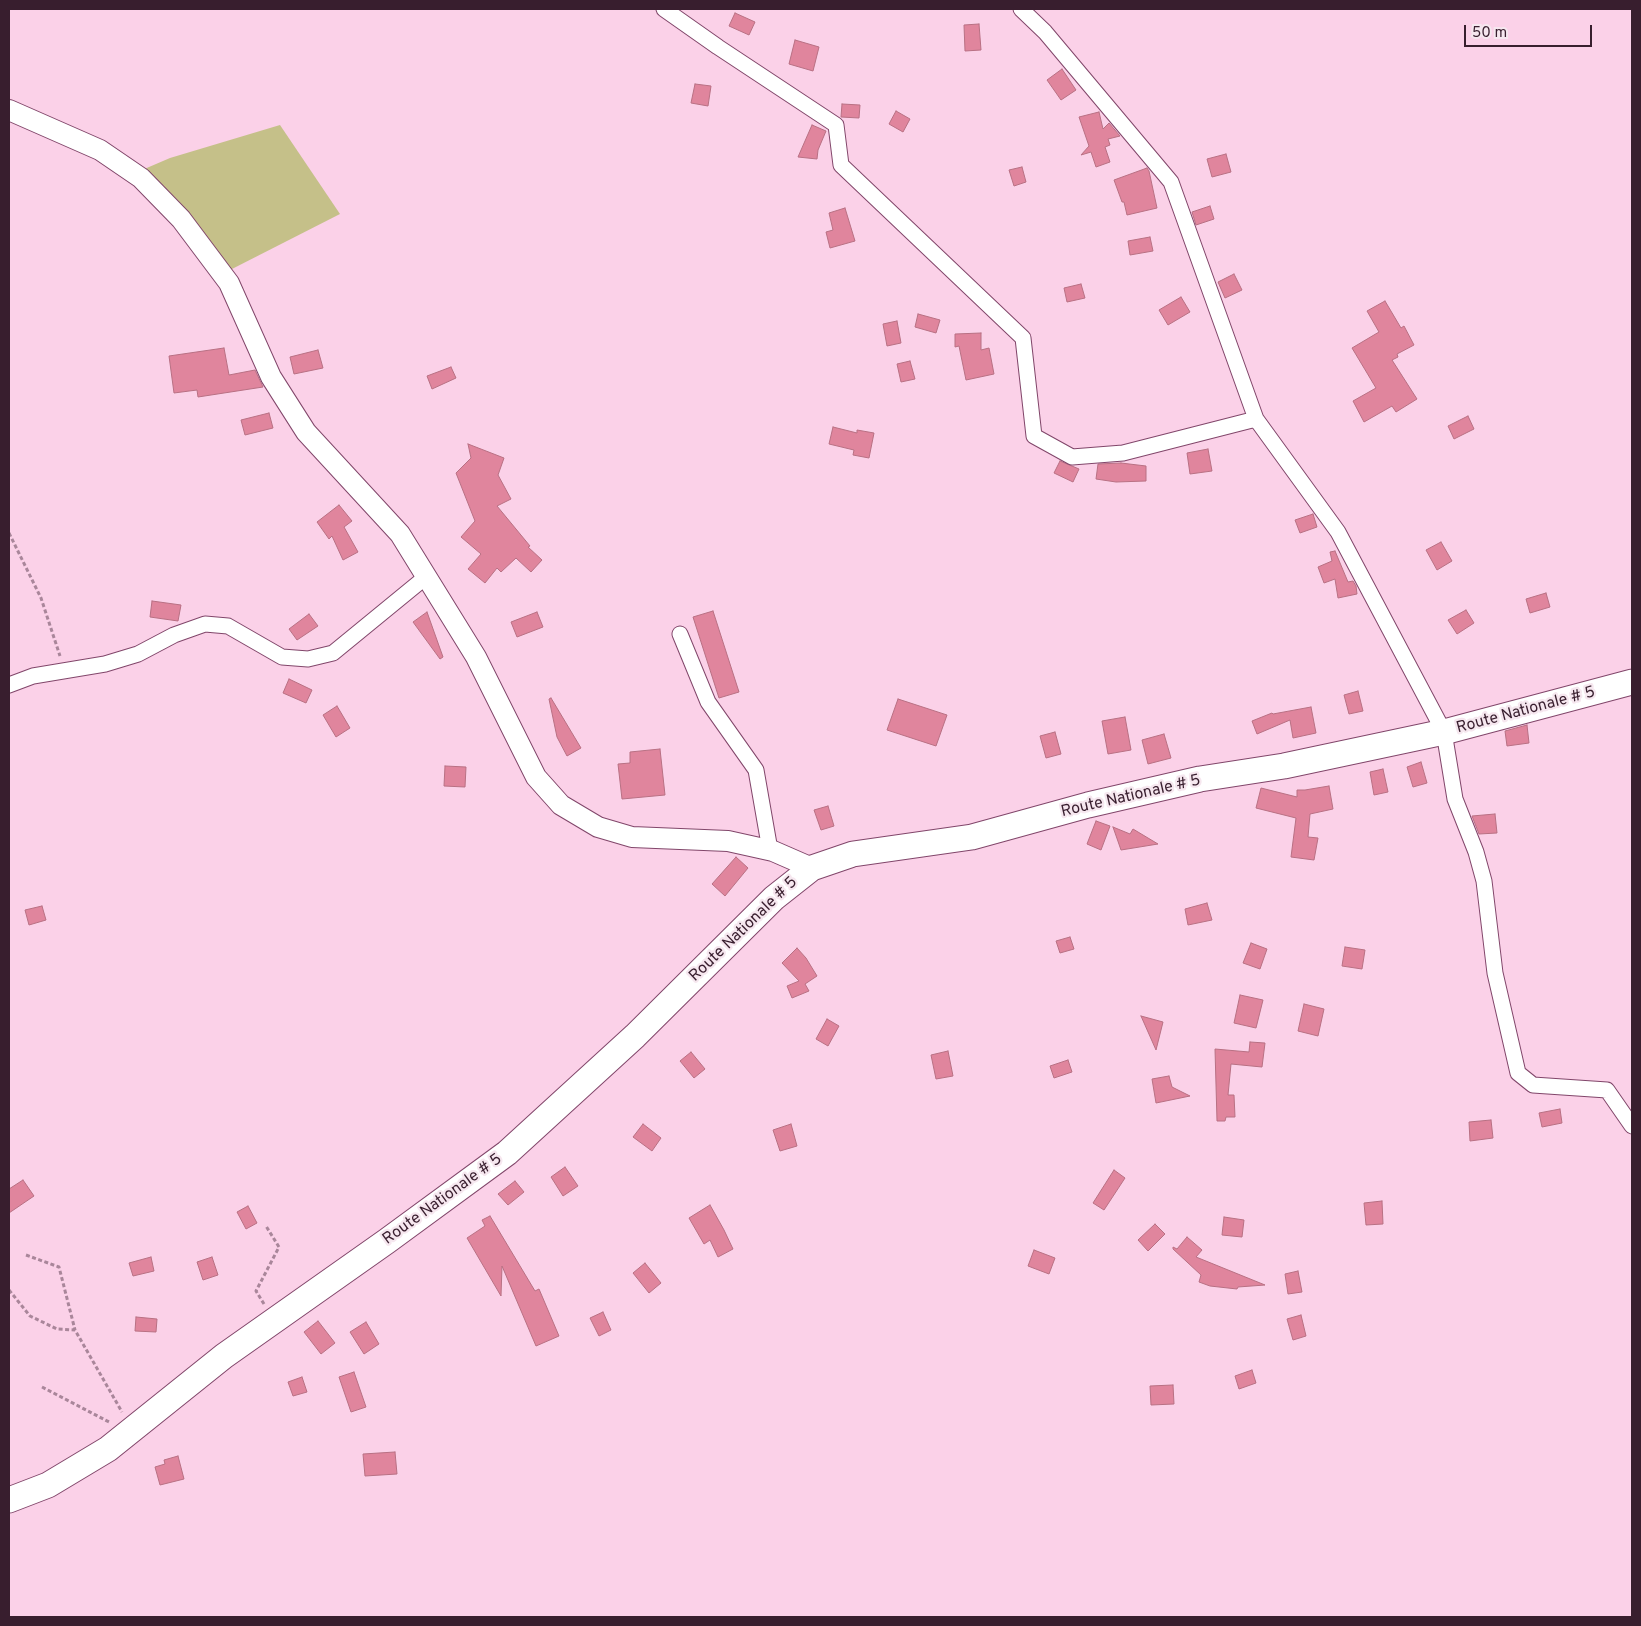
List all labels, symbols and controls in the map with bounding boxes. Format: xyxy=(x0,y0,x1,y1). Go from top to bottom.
scale bar xyxy=(1466,15,1594,47)
text: 50 m xyxy=(1472,24,1507,43)
street label: Route Nationale # 5 xyxy=(1455,683,1597,739)
street label: Route Nationale # 5 xyxy=(1059,772,1203,822)
street label: Route Nationale # 5 xyxy=(686,874,802,986)
street label: Route Nationale # 5 xyxy=(380,1150,506,1250)

